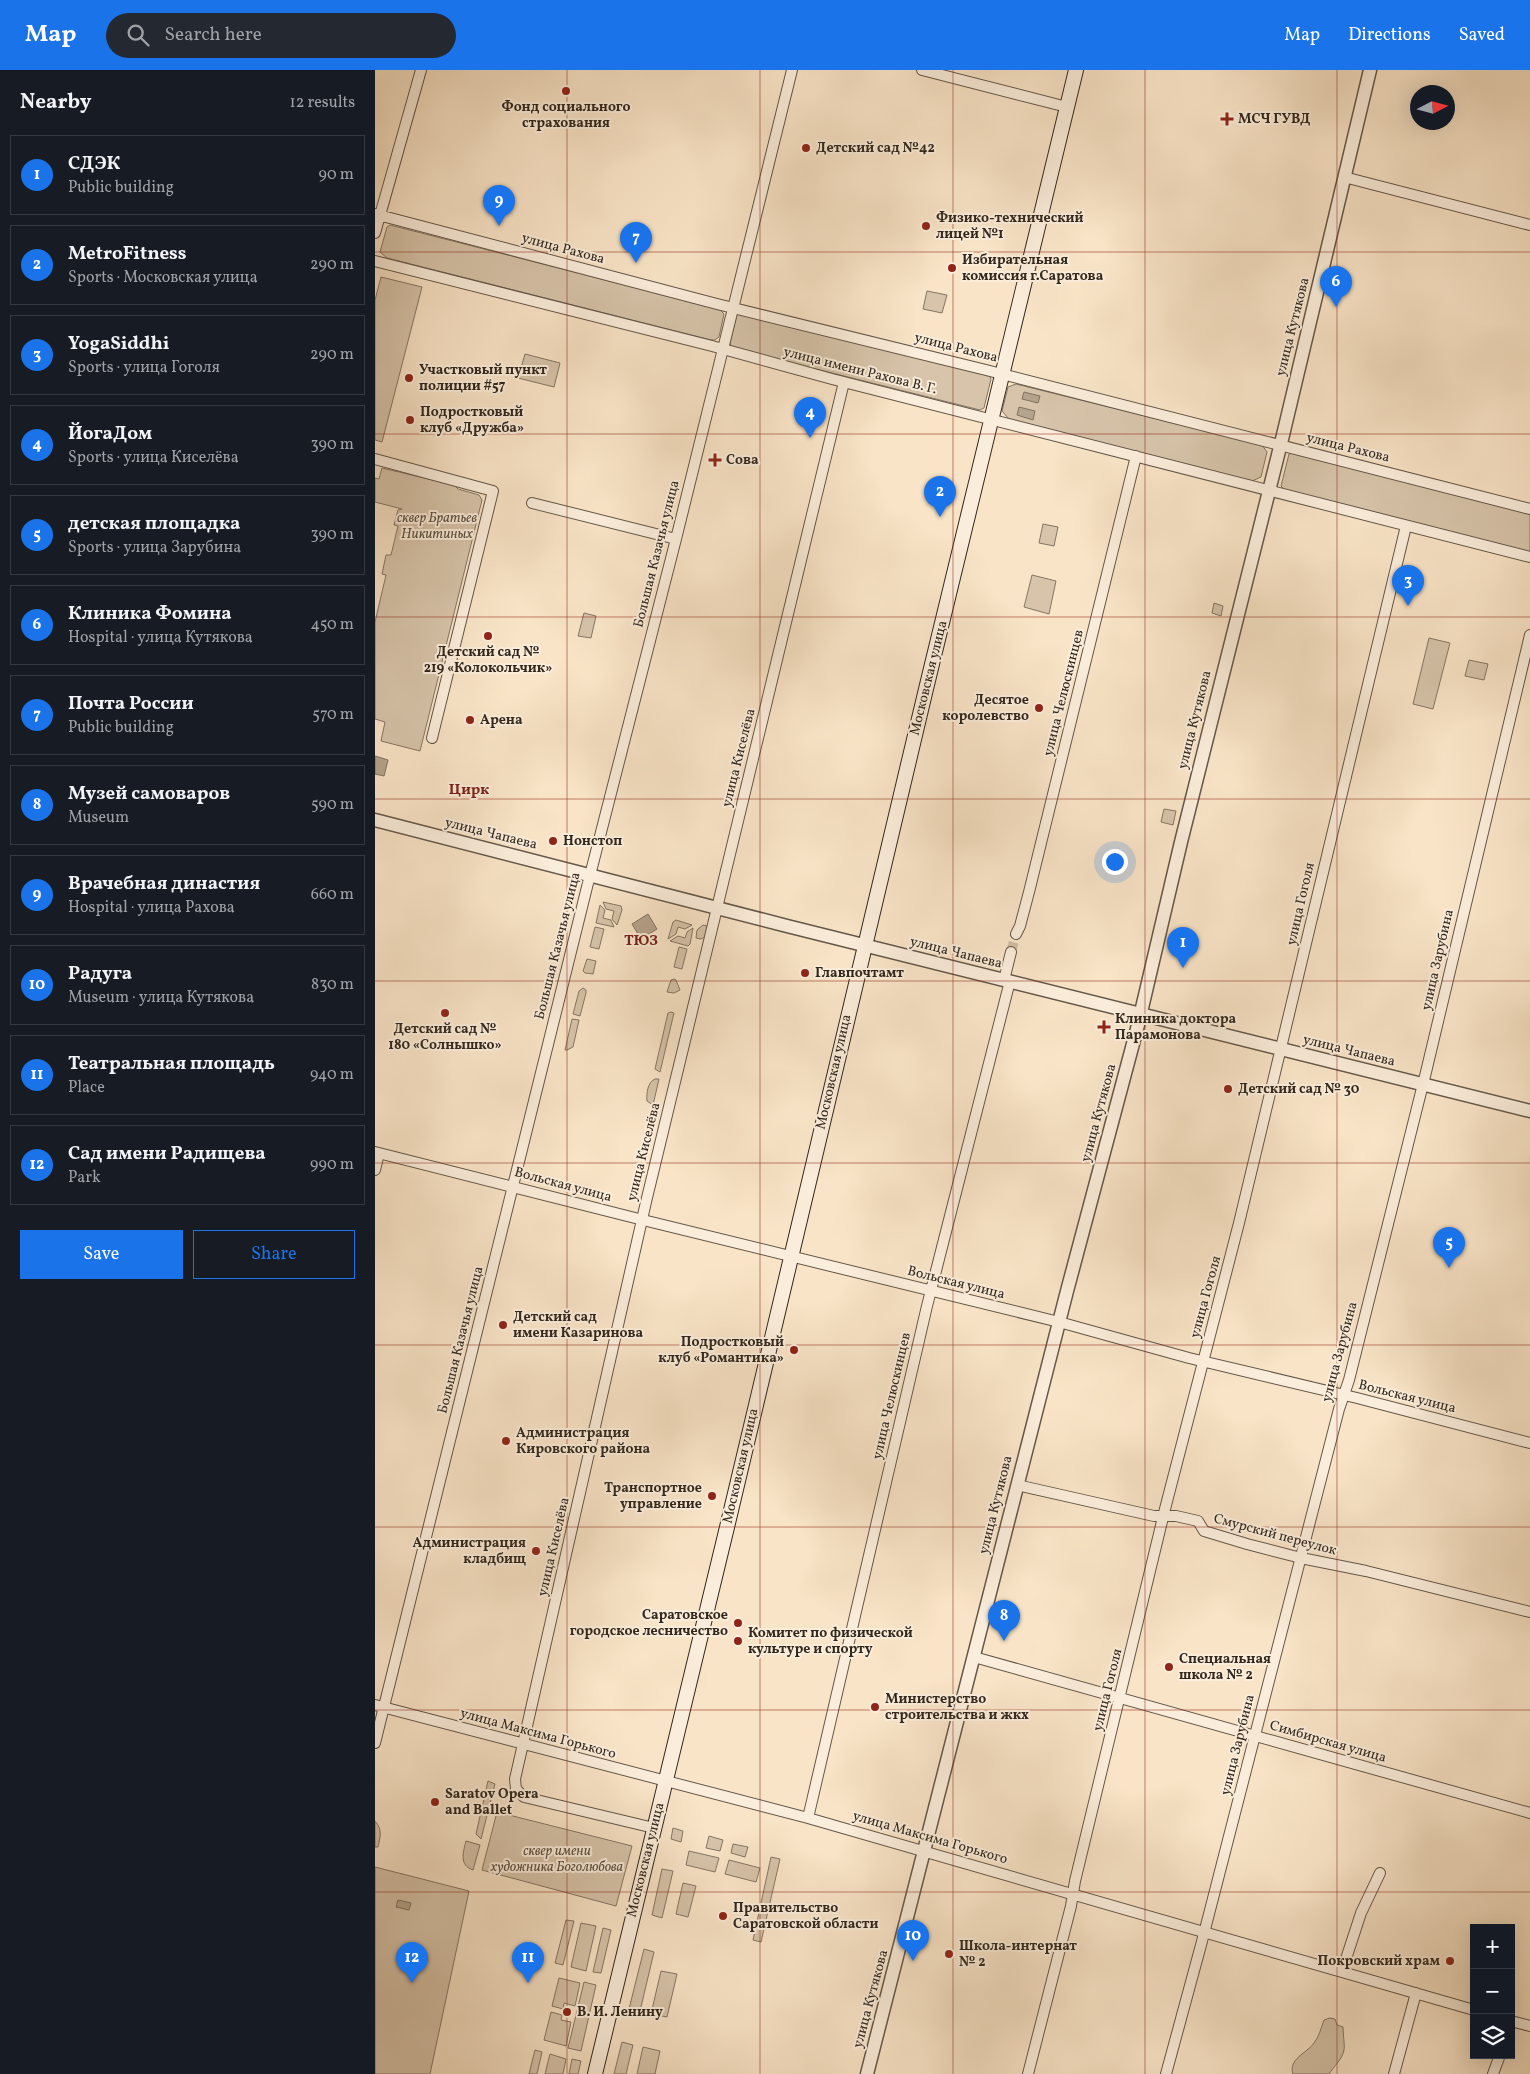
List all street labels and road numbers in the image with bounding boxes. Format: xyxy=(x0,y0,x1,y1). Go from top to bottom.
street label: улица Рахова xyxy=(519,229,607,269)
street label: улица Кутякова xyxy=(1272,276,1314,378)
street label: улица Рахова xyxy=(912,328,1000,368)
street label: улица имени Рахова В. Г. xyxy=(781,343,939,399)
street label: улица Рахова xyxy=(1304,428,1392,468)
street label: Большая Казачья улица xyxy=(629,478,685,630)
street label: Московская улица xyxy=(906,619,952,737)
street label: улица Челюскинцев xyxy=(1039,628,1089,758)
street label: улица Кутякова xyxy=(1174,669,1216,771)
street label: улица Киселёва xyxy=(718,707,760,809)
street label: улица Чапаева xyxy=(443,813,539,855)
street label: улица Гоголя xyxy=(1282,861,1320,947)
street label: Большая Казачья улица xyxy=(530,870,586,1022)
street label: улица Зарубина xyxy=(1417,908,1459,1012)
street label: улица Чапаева xyxy=(908,932,1004,974)
street label: Московская улица xyxy=(812,1013,856,1131)
street label: улица Чапаева xyxy=(1301,1030,1397,1072)
street label: улица Кутякова xyxy=(1077,1062,1121,1164)
street label: улица Киселёва xyxy=(623,1101,665,1203)
street label: Вольская улица xyxy=(512,1163,614,1207)
street label: улица Гоголя xyxy=(1186,1254,1226,1340)
street label: Вольская улица xyxy=(905,1262,1007,1304)
street label: Большая Казачья улица xyxy=(433,1264,489,1416)
street label: улица Зарубина xyxy=(1317,1300,1363,1404)
street label: улица Челюскинцев xyxy=(868,1331,916,1461)
street label: Вольская улица xyxy=(1356,1376,1458,1418)
street label: Московская улица xyxy=(719,1407,763,1525)
street label: улица Кутякова xyxy=(975,1454,1017,1556)
street label: улица Киселёва xyxy=(533,1496,575,1598)
street label: Смурский переулок xyxy=(1211,1509,1339,1561)
street label: улица Гоголя xyxy=(1089,1647,1127,1733)
street label: улица Зарубина xyxy=(1216,1693,1260,1797)
street label: улица Максима Горького xyxy=(458,1704,618,1764)
street label: Симбирская улица xyxy=(1267,1716,1389,1768)
street label: Московская улица xyxy=(623,1801,669,1919)
street label: улица Максима Горького xyxy=(850,1807,1010,1869)
street label: улица Кутякова xyxy=(849,1948,893,2050)

